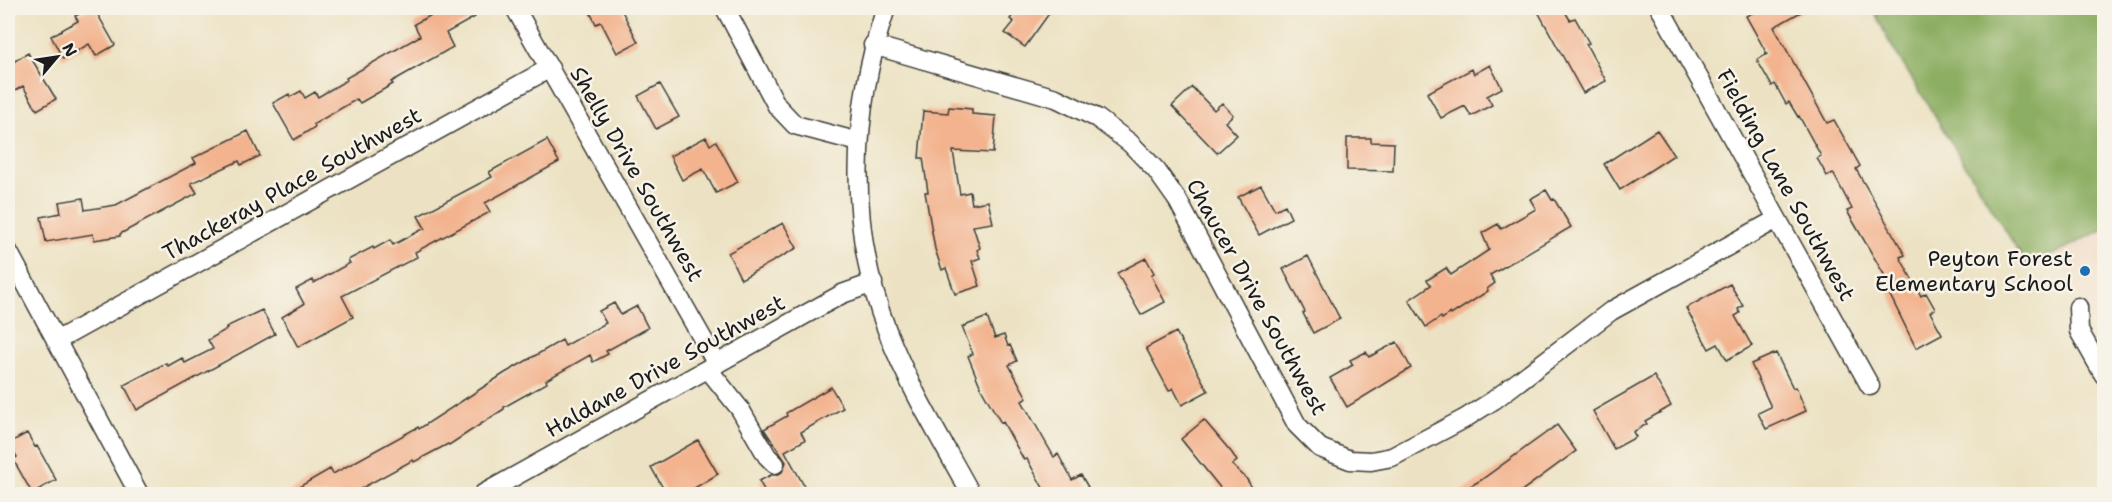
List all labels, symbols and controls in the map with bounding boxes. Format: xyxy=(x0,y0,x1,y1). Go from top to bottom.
north arrow xyxy=(27,27,87,87)
text: N xyxy=(57,39,82,61)
street label: Shelly Drive Southwest xyxy=(564,61,710,287)
street label: Fielding Lane Southwest xyxy=(1710,64,1862,306)
street label: Thackeray Place Southwest xyxy=(157,101,427,267)
street label: Chaucer Drive Southwest xyxy=(1180,174,1334,420)
place label: Peyton Forest Elementary School xyxy=(1875,244,2073,298)
marker: Peyton Forest Elementary School xyxy=(2078,264,2092,278)
street label: Haldane Drive Southwest xyxy=(540,288,790,444)

